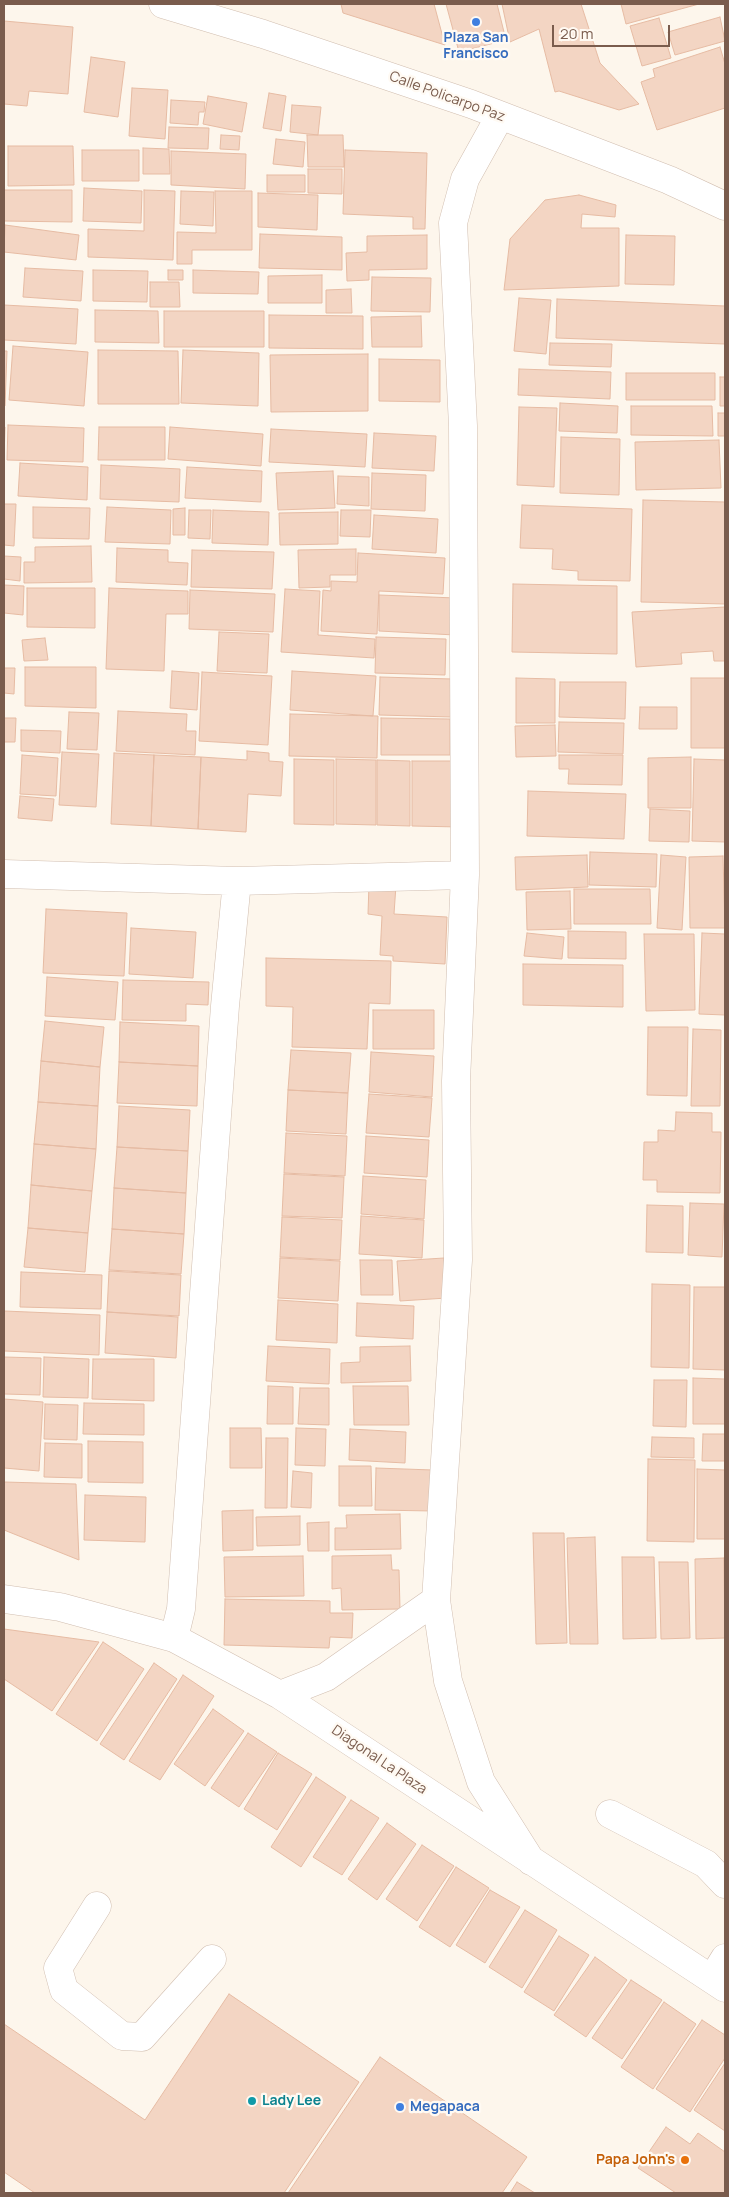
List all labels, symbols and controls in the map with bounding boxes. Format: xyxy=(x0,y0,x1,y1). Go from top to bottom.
scale bar xyxy=(554,15,672,47)
marker: Plaza San Francisco xyxy=(470,16,482,28)
text: 20 m xyxy=(560,23,593,44)
place label: Plaza San Francisco xyxy=(443,30,509,62)
street label: Calle Policarpo Paz xyxy=(387,68,507,126)
street label: Diagonal La Plaza xyxy=(328,1722,430,1798)
place label: Lady Lee xyxy=(262,2093,321,2109)
marker: Lady Lee xyxy=(246,2095,258,2107)
place label: Megapaca xyxy=(410,2099,480,2115)
marker: Megapaca xyxy=(394,2101,406,2113)
place label: Papa John's xyxy=(596,2152,675,2168)
marker: Papa John's xyxy=(679,2154,691,2166)

